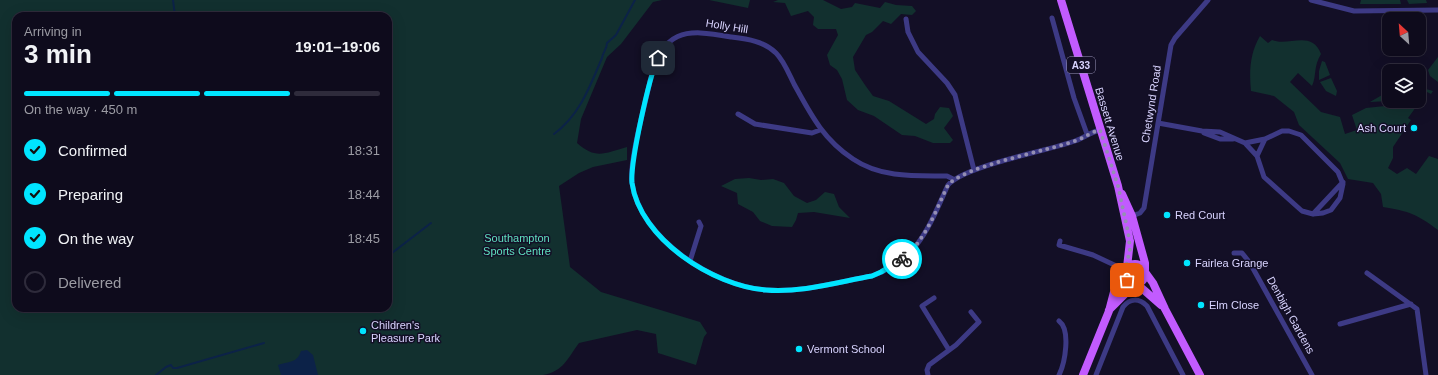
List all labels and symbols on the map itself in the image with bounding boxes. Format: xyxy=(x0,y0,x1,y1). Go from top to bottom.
north arrow xyxy=(1382,12,1426,56)
street label: Holly Hill xyxy=(705,17,749,35)
pin xyxy=(641,41,675,75)
road number: A33 xyxy=(1067,57,1095,73)
street label: Chetwynd Road xyxy=(1139,64,1163,144)
street label: Bassett Avenue xyxy=(1093,86,1127,162)
place label: Ash Court xyxy=(1357,122,1406,134)
marker: Ash Court xyxy=(1409,123,1419,133)
place label: Red Court xyxy=(1175,209,1225,221)
marker: Red Court xyxy=(1162,210,1172,220)
park label: Southampton Sports Centre xyxy=(483,232,551,257)
courier xyxy=(882,239,922,279)
place label: Fairlea Grange xyxy=(1195,257,1268,269)
marker: Fairlea Grange xyxy=(1182,258,1192,268)
pin xyxy=(1110,263,1144,297)
street label: Denbigh Gardens xyxy=(1265,274,1317,356)
place label: Elm Close xyxy=(1209,299,1259,311)
marker: Elm Close xyxy=(1196,300,1206,310)
place label: Children's Pleasure Park xyxy=(371,319,441,344)
marker: Children's Pleasure Park xyxy=(358,326,368,336)
place label: Vermont School xyxy=(807,343,885,355)
marker: Vermont School xyxy=(794,344,804,354)

